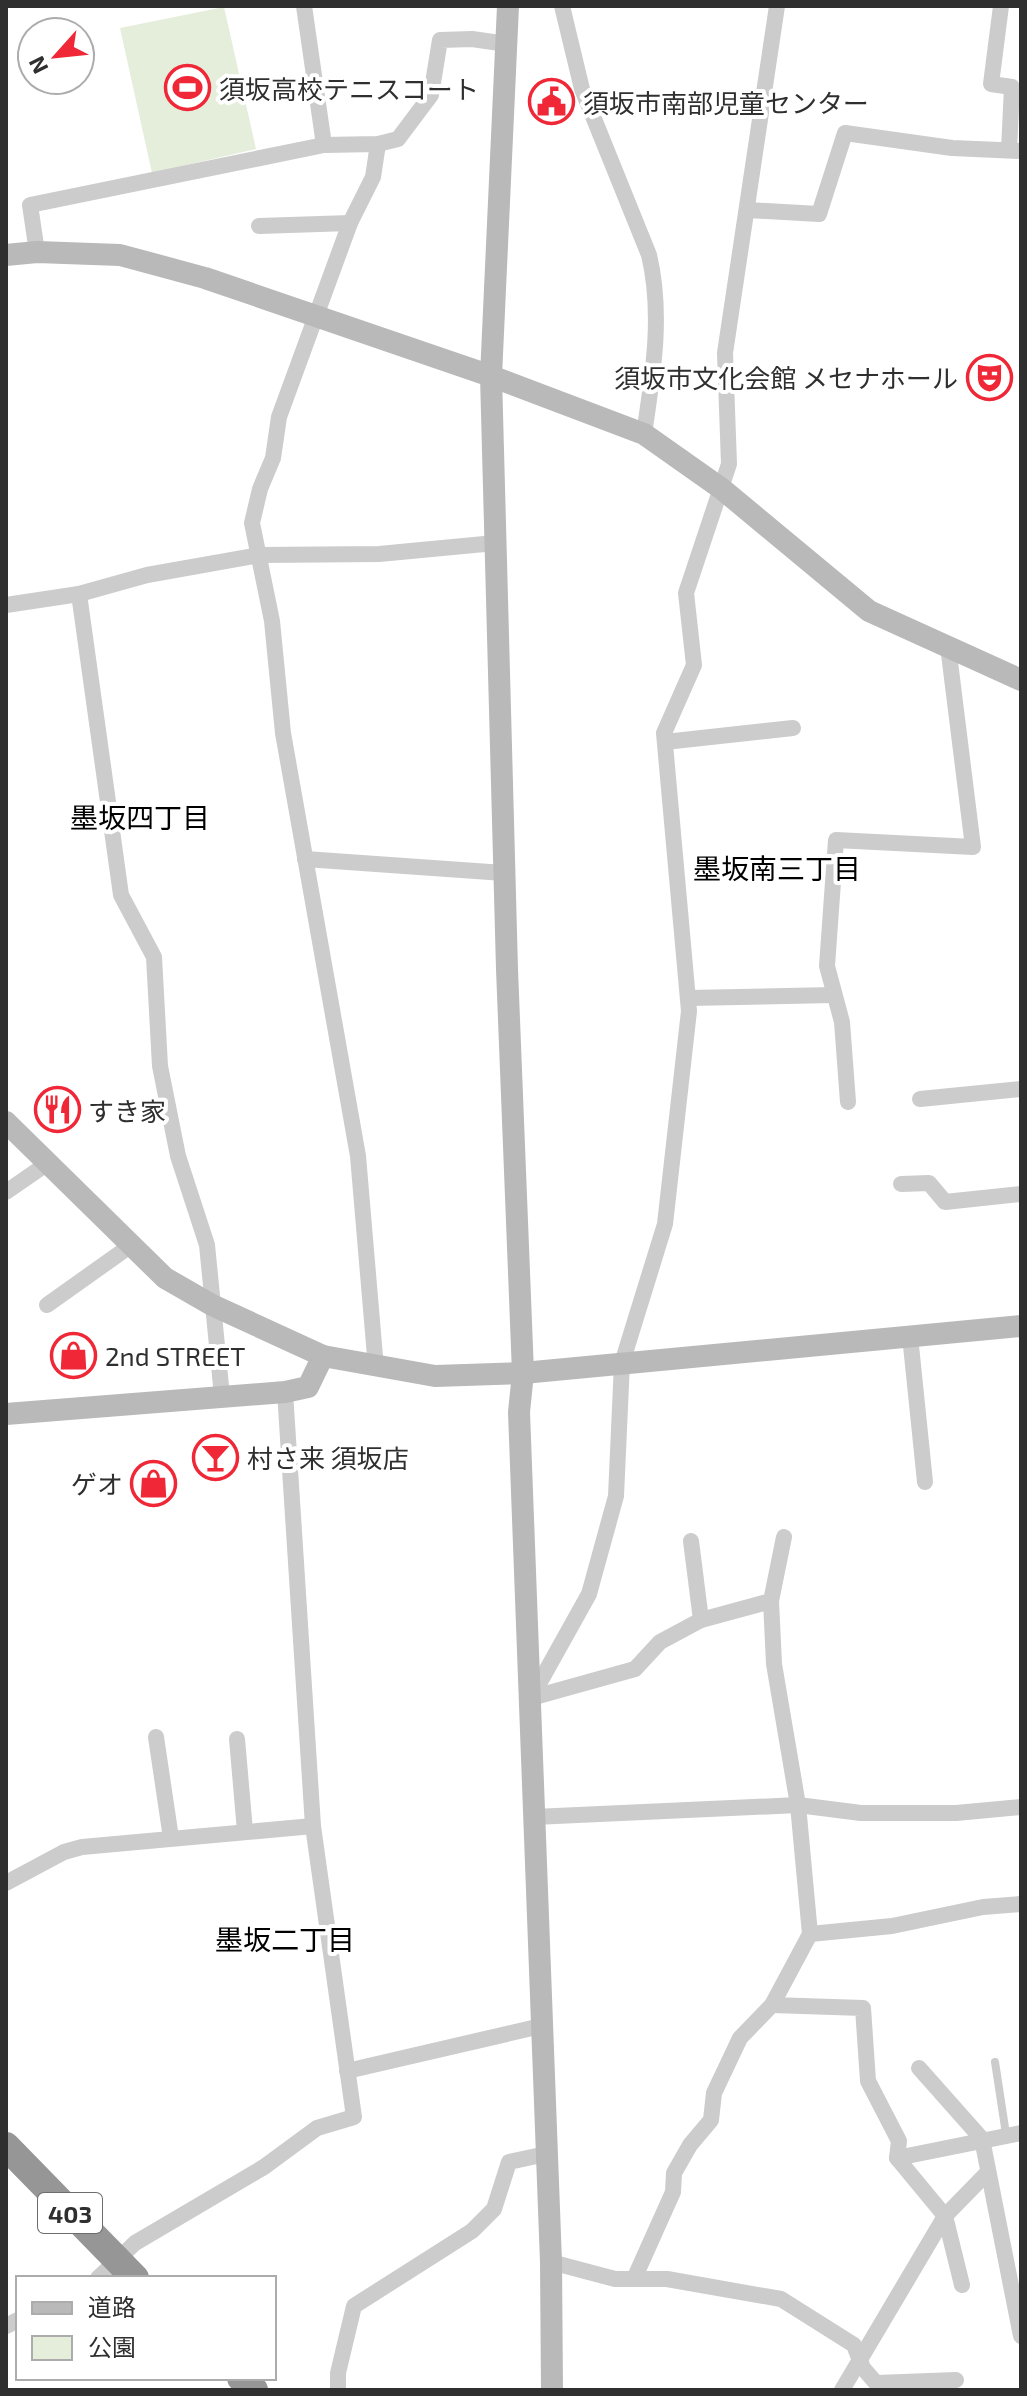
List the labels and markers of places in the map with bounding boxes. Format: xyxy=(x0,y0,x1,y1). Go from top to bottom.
sports icon: 須坂高校テニスコート xyxy=(164,64,212,112)
place label: 須坂高校テニスコート xyxy=(219,73,479,104)
public building icon: 須坂市南部児童センター xyxy=(528,78,576,126)
place label: 須坂市南部児童センター xyxy=(583,87,869,118)
theatre icon: 須坂市文化会館 メセナホール xyxy=(965,353,1013,401)
place label: 須坂市文化会館 メセナホール xyxy=(614,362,958,393)
restaurant icon: すき家 xyxy=(33,1086,81,1134)
place label: すき家 xyxy=(88,1095,166,1126)
shop icon: 2nd STREET xyxy=(50,1331,98,1379)
place label: 2nd STREET xyxy=(105,1340,245,1371)
bar icon: 村さ来 須坂店 xyxy=(192,1433,240,1481)
place label: 村さ来 須坂店 xyxy=(247,1442,409,1473)
shop icon: ゲオ xyxy=(130,1459,178,1507)
place label: ゲオ xyxy=(71,1468,123,1499)

